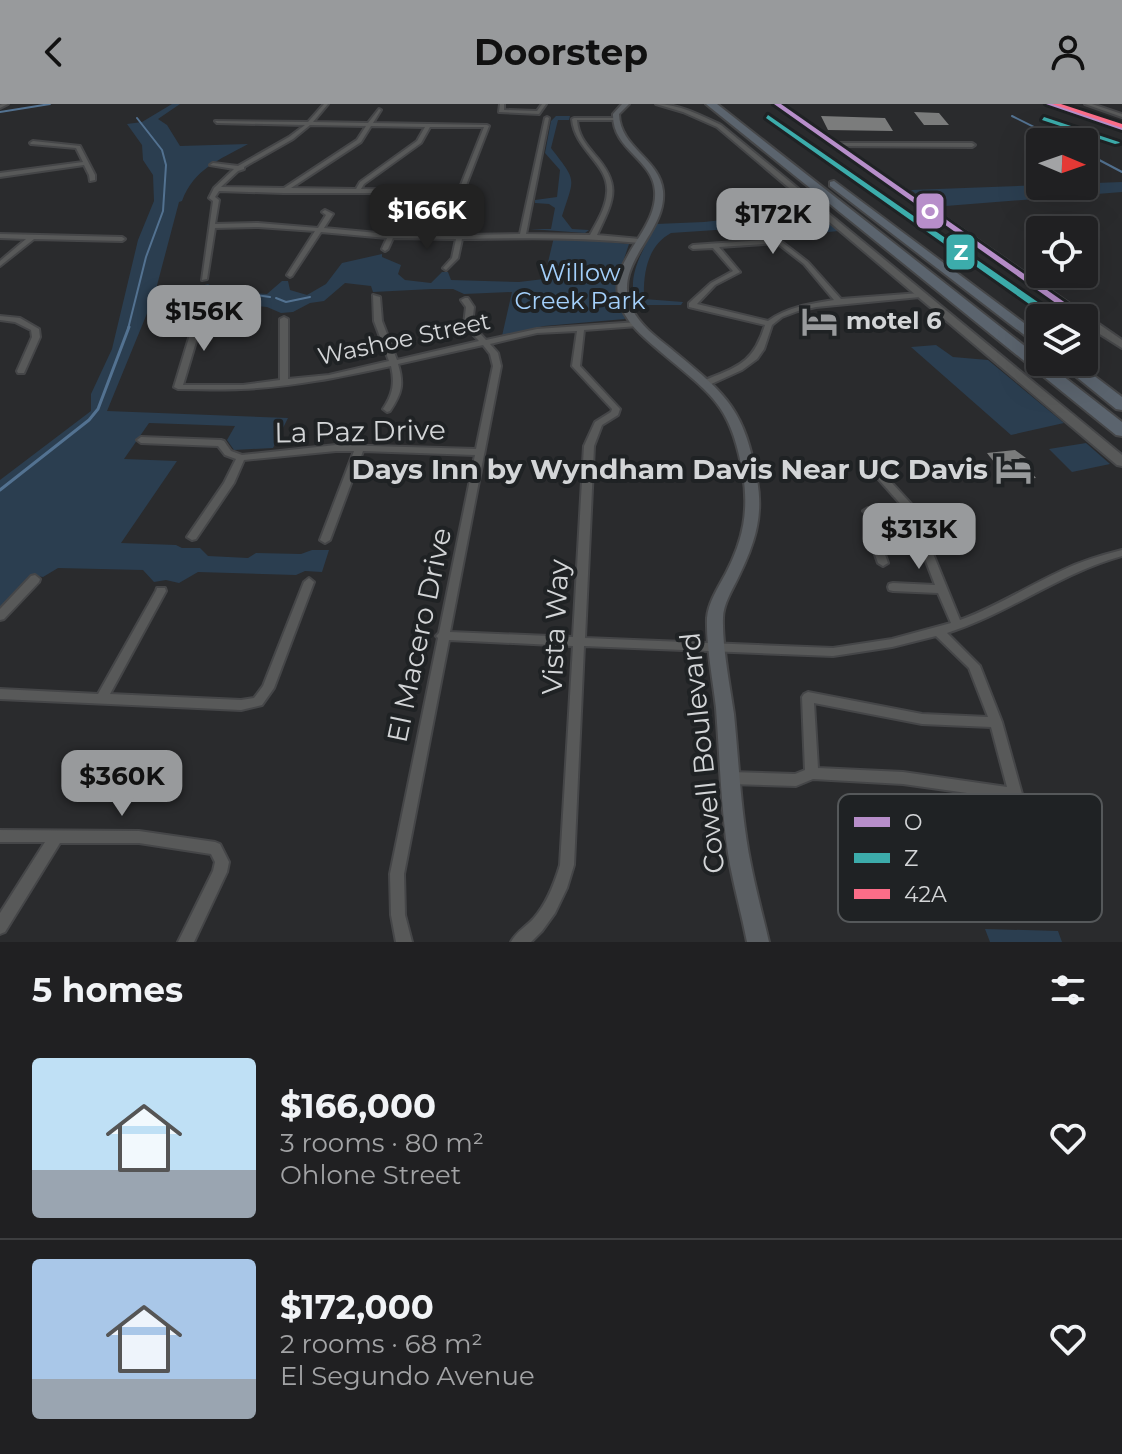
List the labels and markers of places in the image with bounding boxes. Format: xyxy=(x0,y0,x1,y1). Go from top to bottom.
pin: $166K xyxy=(371,184,483,252)
pin: $172K xyxy=(717,188,829,256)
pin: $156K xyxy=(148,285,260,353)
hotel icon: motel 6 xyxy=(801,302,839,340)
place label: motel 6 xyxy=(846,306,941,335)
hotel icon: Days Inn by Wyndham Davis Near UC Davis xyxy=(995,450,1033,488)
place label: Days Inn by Wyndham Davis Near UC Davis xyxy=(351,452,988,486)
pin: $313K xyxy=(863,503,975,571)
pin: $360K xyxy=(66,750,178,818)

